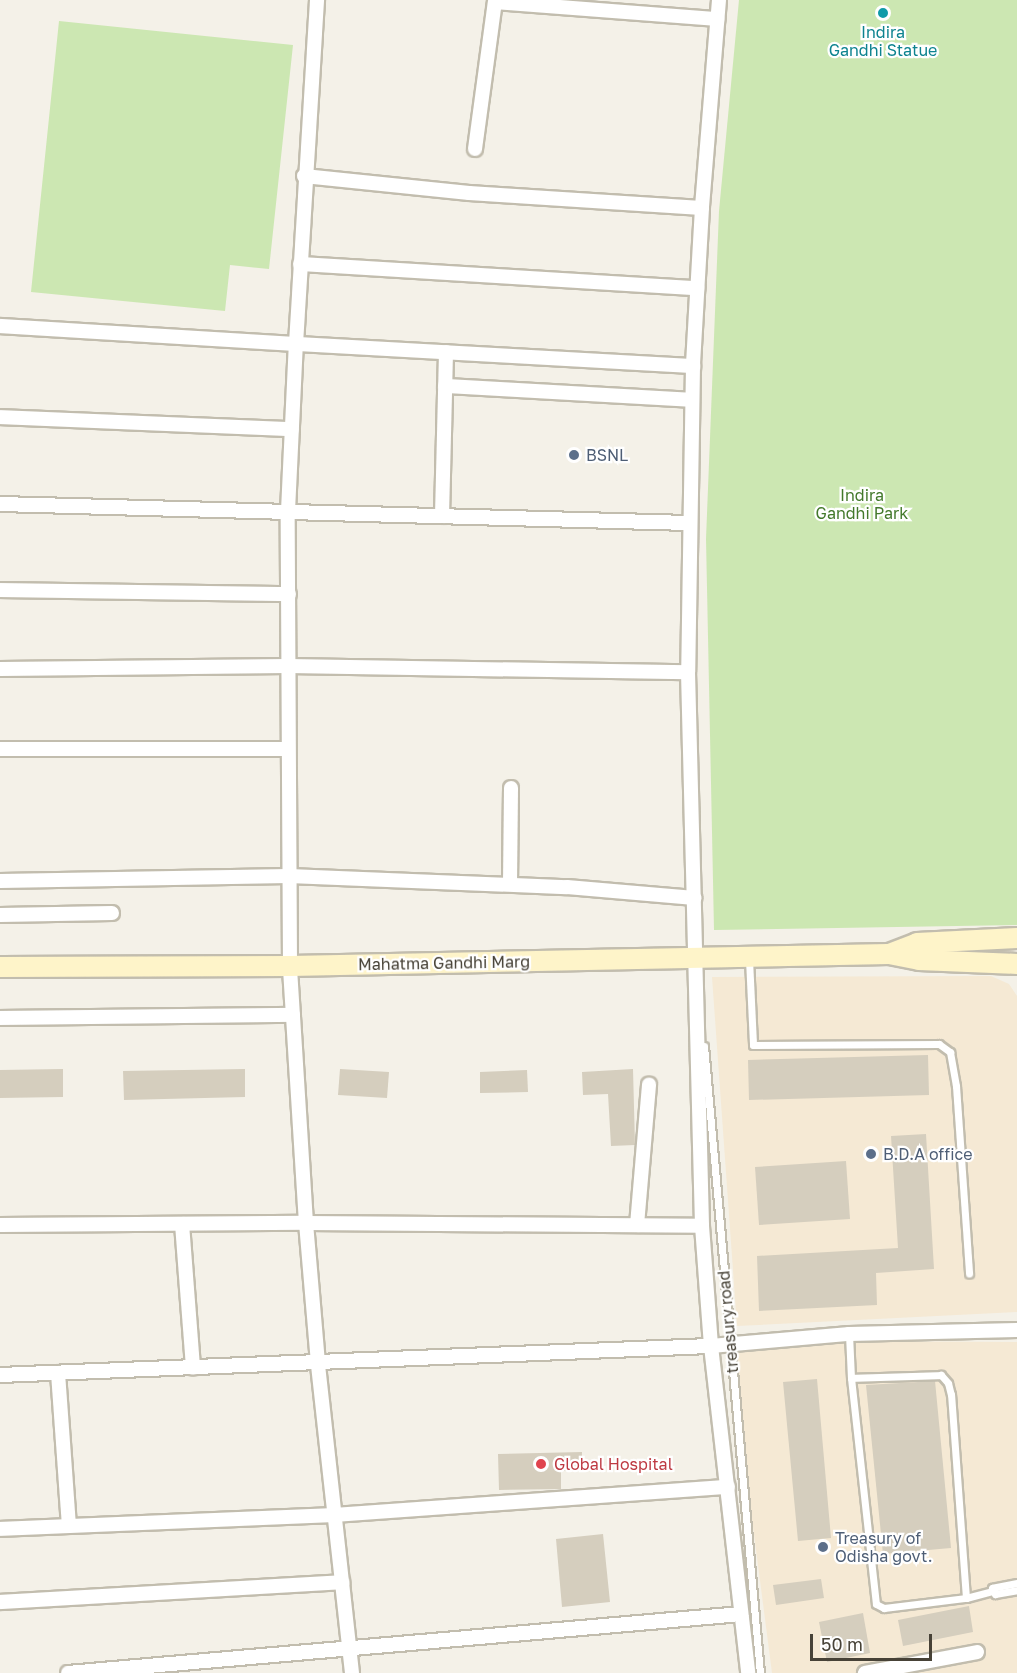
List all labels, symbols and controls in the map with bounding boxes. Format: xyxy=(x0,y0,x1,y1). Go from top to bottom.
marker: Indira Gandhi Statue xyxy=(876,6,890,20)
place label: Indira Gandhi Statue xyxy=(829,22,937,60)
place label: BSNL xyxy=(586,445,628,465)
marker: BSNL xyxy=(567,448,581,462)
park label: Indira Gandhi Park xyxy=(816,485,908,523)
street label: Mahatma Gandhi Marg xyxy=(358,952,530,974)
place label: B.D.A office xyxy=(883,1144,972,1164)
marker: B.D.A office xyxy=(864,1147,878,1161)
street label: treasury road xyxy=(714,1270,742,1374)
place label: Global Hospital xyxy=(554,1454,673,1474)
marker: Global Hospital xyxy=(532,1455,550,1473)
place label: Treasury of Odisha govt. xyxy=(835,1528,933,1566)
marker: Treasury of Odisha govt. xyxy=(816,1540,830,1554)
scale bar xyxy=(813,1622,934,1660)
text: 50 m xyxy=(821,1633,863,1655)

